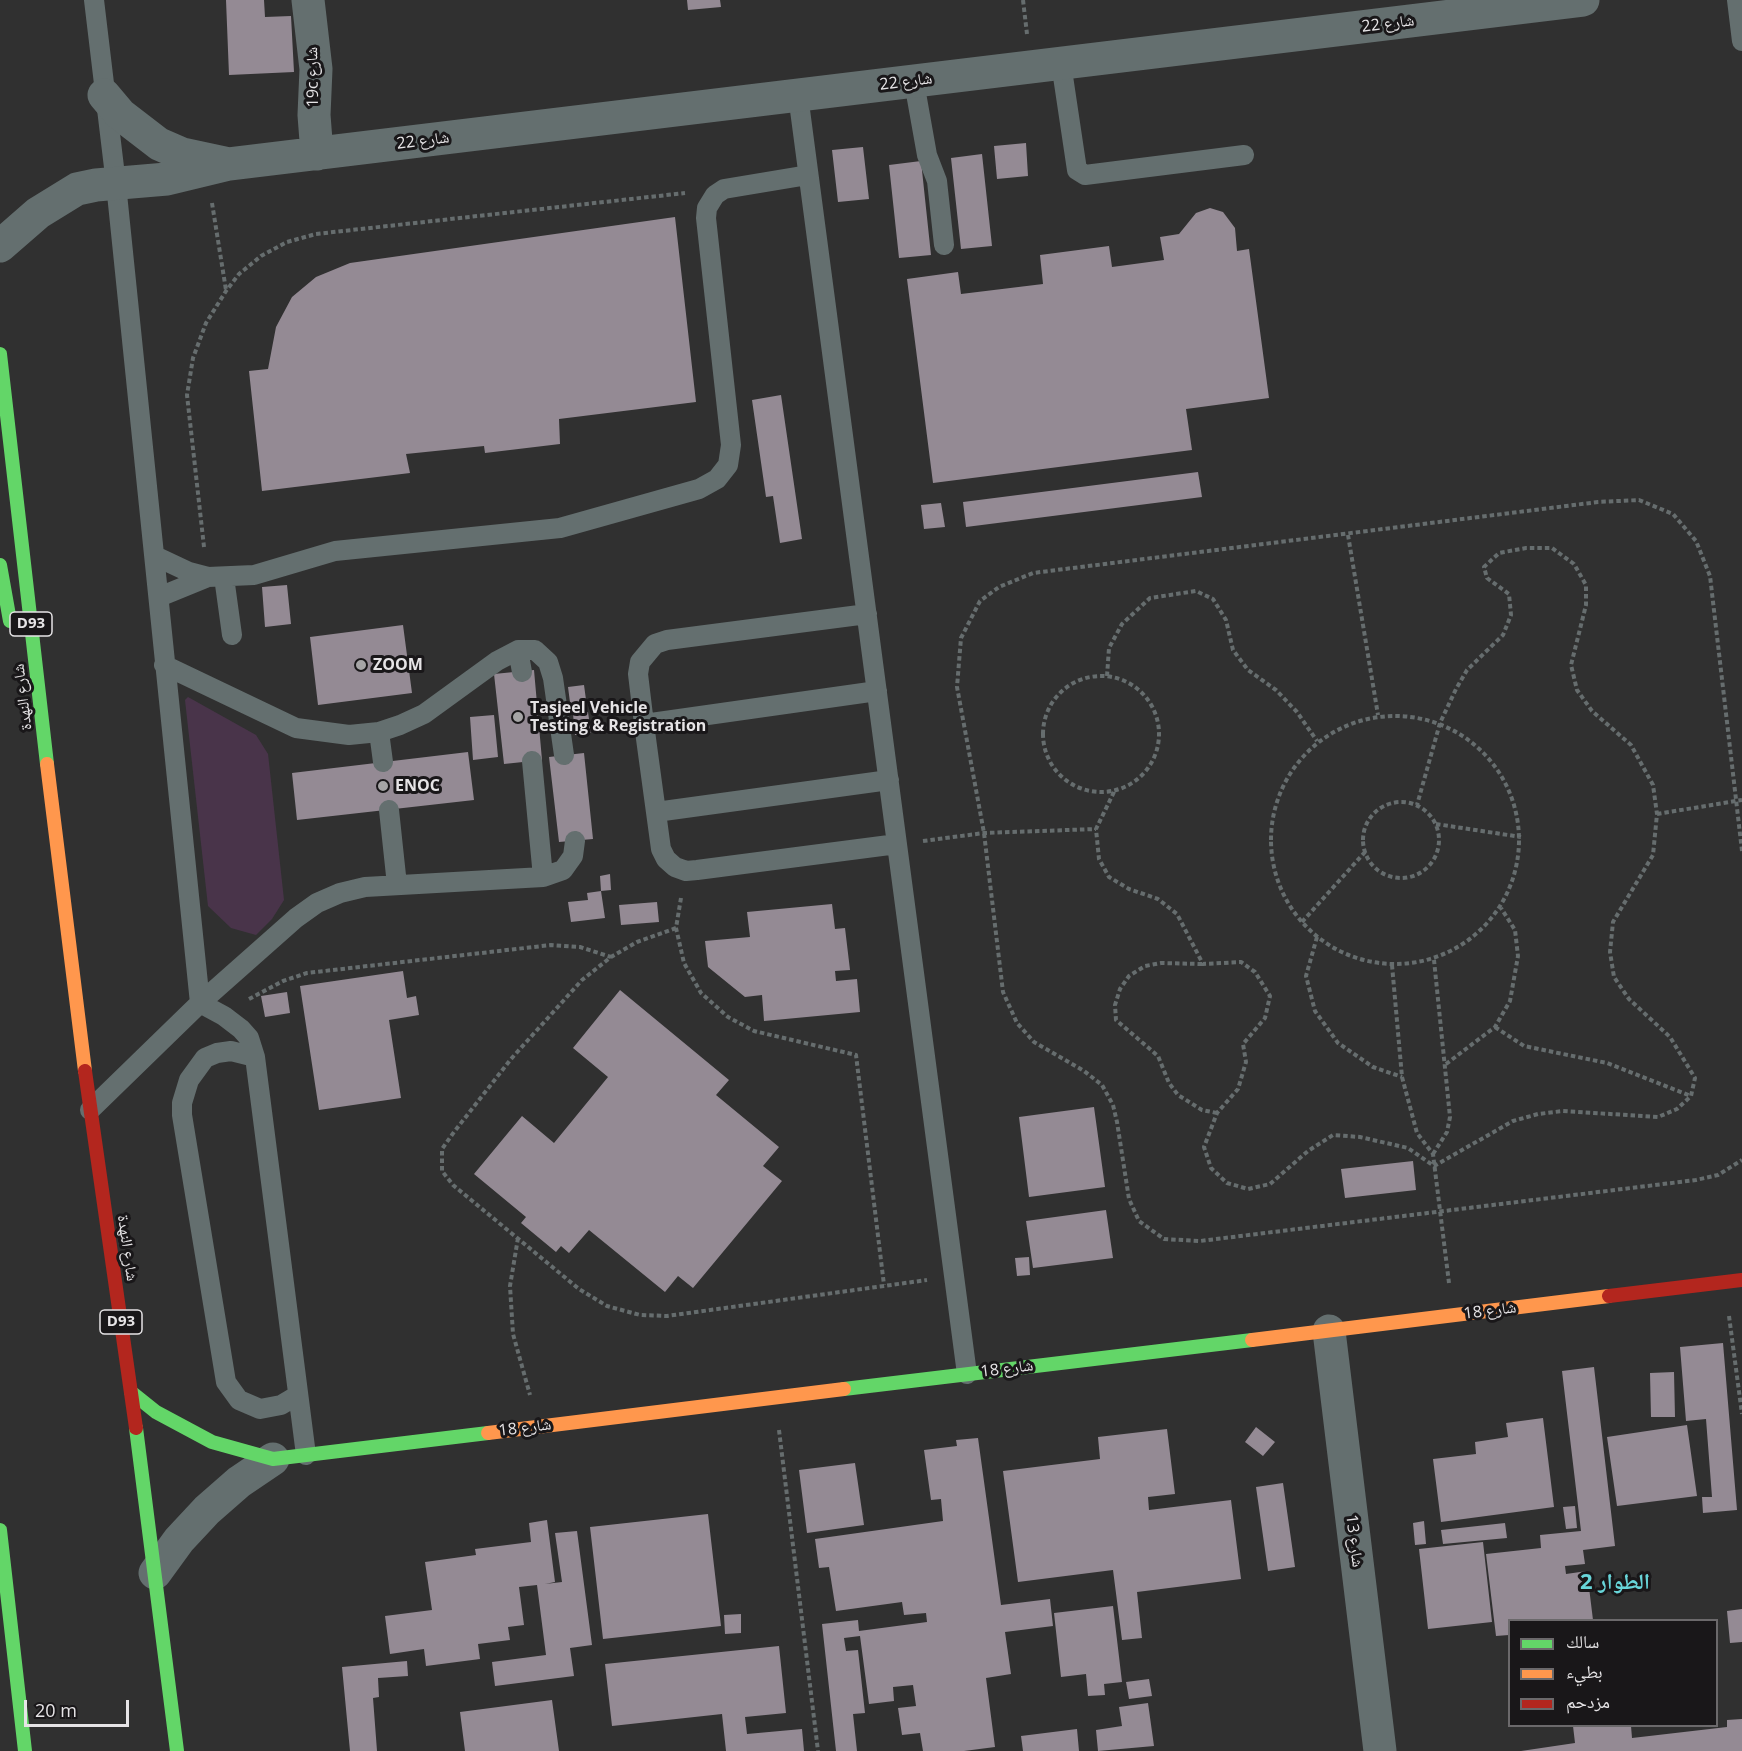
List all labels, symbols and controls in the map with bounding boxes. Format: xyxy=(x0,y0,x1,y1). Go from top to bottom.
street label: شارع 22 xyxy=(1361,11,1415,37)
street label: 19c شارع xyxy=(303,47,323,107)
street label: شارع 22 xyxy=(879,69,933,95)
street label: شارع 22 xyxy=(396,128,450,154)
road number: D93 xyxy=(10,612,52,636)
place label: ZOOM xyxy=(373,655,423,675)
marker: ZOOM xyxy=(354,658,368,672)
street label: شارع النهدة xyxy=(9,663,37,731)
place label: Tasjeel Vehicle Testing & Registration xyxy=(530,698,706,736)
marker: Tasjeel Vehicle Testing & Registration xyxy=(511,710,525,724)
place label: ENOC xyxy=(395,776,440,796)
marker: ENOC xyxy=(376,779,390,793)
street label: شارع النهدة xyxy=(113,1214,141,1282)
street label: شارع 18 xyxy=(1463,1298,1517,1324)
road number: D93 xyxy=(100,1310,142,1334)
street label: شارع 18 xyxy=(980,1356,1034,1382)
street label: شارع 18 xyxy=(498,1415,552,1441)
street label: شارع 13 xyxy=(1341,1514,1367,1568)
district label: الطوار 2 xyxy=(1580,1570,1650,1596)
legend xyxy=(1508,1619,1718,1727)
text: سالك xyxy=(1566,1629,1599,1653)
text: بطيء xyxy=(1566,1659,1603,1683)
scale bar xyxy=(27,1688,132,1726)
text: مزدحم xyxy=(1566,1689,1610,1713)
text: 20 m xyxy=(35,1698,77,1722)

